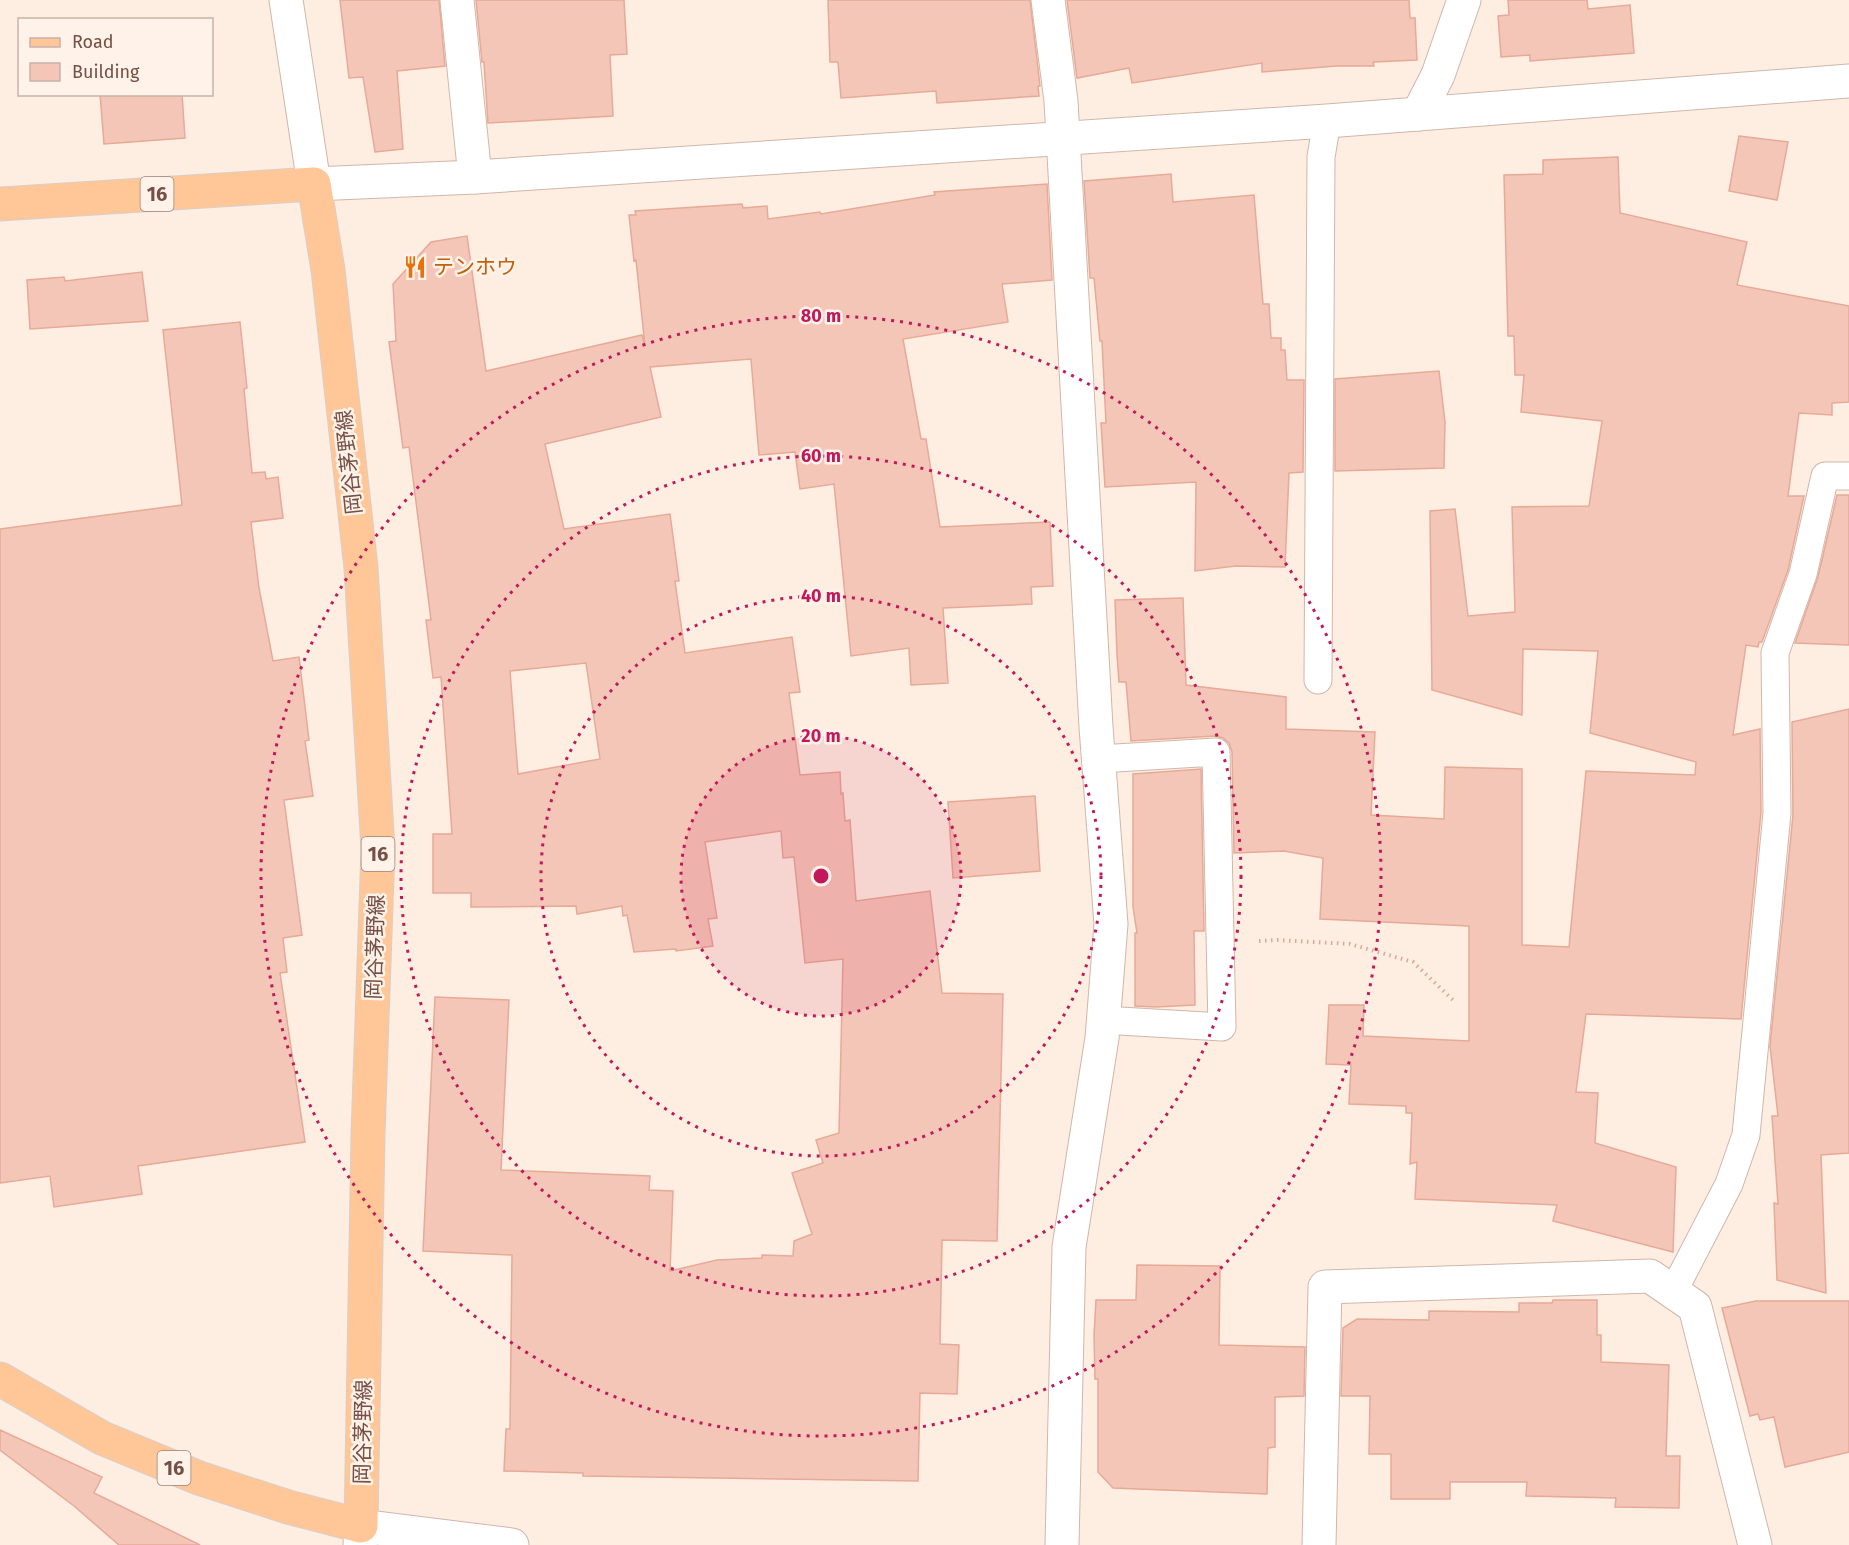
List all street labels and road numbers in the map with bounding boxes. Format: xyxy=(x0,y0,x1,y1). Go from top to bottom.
road number: 16 xyxy=(140,177,174,211)
street label: 岡谷茅野線 xyxy=(331,408,367,516)
road number: 16 xyxy=(362,837,394,871)
street label: 岡谷茅野線 xyxy=(360,894,390,1000)
street label: 岡谷茅野線 xyxy=(349,1379,377,1485)
road number: 16 xyxy=(158,1451,190,1485)

